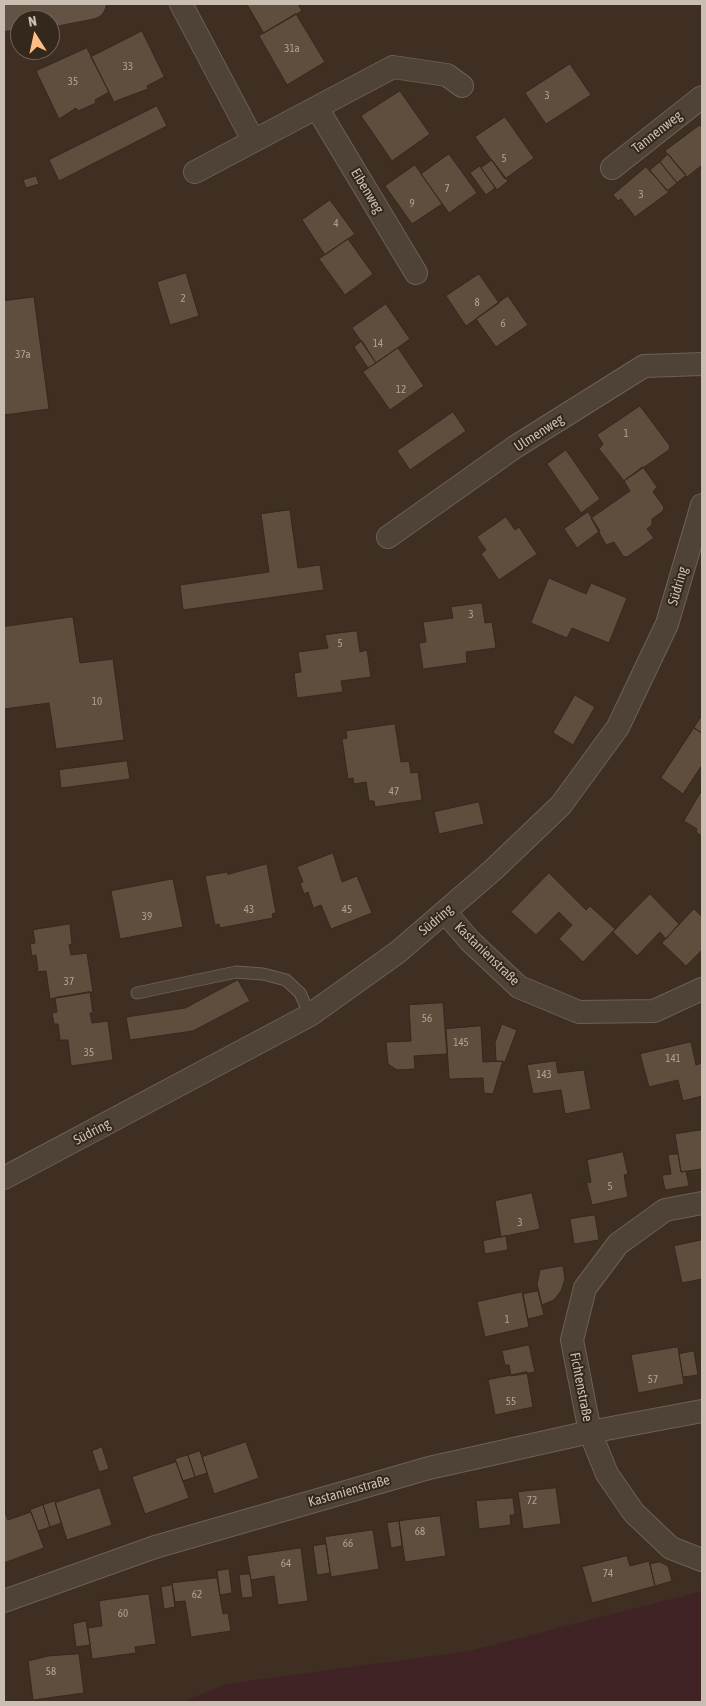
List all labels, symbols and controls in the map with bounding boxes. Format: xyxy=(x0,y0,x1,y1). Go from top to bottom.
north arrow xyxy=(10,10,60,60)
text: N xyxy=(27,13,38,30)
house number: 31a xyxy=(284,42,300,56)
house number: 33 xyxy=(123,60,133,74)
house number: 35 xyxy=(68,75,78,89)
house number: 3 xyxy=(544,89,550,103)
street label: Tannenweg xyxy=(629,107,685,157)
house number: 5 xyxy=(501,152,507,166)
street label: Eibenweg xyxy=(347,165,387,217)
house number: 7 xyxy=(444,182,450,196)
house number: 3 xyxy=(638,188,644,202)
house number: 9 xyxy=(409,197,415,211)
house number: 4 xyxy=(333,217,339,231)
house number: 2 xyxy=(180,292,186,306)
house number: 8 xyxy=(474,296,480,310)
house number: 6 xyxy=(500,317,506,331)
house number: 14 xyxy=(373,337,383,351)
house number: 37a xyxy=(15,348,31,362)
house number: 12 xyxy=(396,383,406,397)
street label: Ulmenweg xyxy=(511,411,567,455)
house number: 1 xyxy=(623,427,629,441)
street label: Südring xyxy=(664,565,692,607)
house number: 3 xyxy=(468,608,474,622)
house number: 5 xyxy=(337,637,343,651)
house number: 10 xyxy=(92,695,102,709)
house number: 47 xyxy=(389,785,399,799)
street label: Südring xyxy=(415,901,457,939)
house number: 43 xyxy=(244,903,254,917)
house number: 45 xyxy=(342,903,352,917)
house number: 39 xyxy=(142,910,152,924)
street label: Kastanienstraße xyxy=(451,919,523,989)
house number: 37 xyxy=(64,975,74,989)
house number: 56 xyxy=(422,1012,432,1026)
house number: 145 xyxy=(453,1036,469,1050)
house number: 35 xyxy=(84,1046,94,1060)
house number: 141 xyxy=(665,1052,681,1066)
house number: 143 xyxy=(536,1068,552,1082)
street label: Südring xyxy=(71,1115,113,1149)
house number: 5 xyxy=(607,1180,613,1194)
house number: 3 xyxy=(517,1216,523,1230)
house number: 1 xyxy=(504,1313,510,1327)
street label: Fichtenstraße xyxy=(566,1351,596,1423)
house number: 57 xyxy=(648,1373,658,1387)
house number: 55 xyxy=(506,1395,516,1409)
street label: Kastanienstraße xyxy=(306,1471,392,1511)
house number: 72 xyxy=(527,1494,537,1508)
house number: 68 xyxy=(415,1525,425,1539)
house number: 66 xyxy=(343,1537,353,1551)
house number: 64 xyxy=(281,1557,291,1571)
house number: 74 xyxy=(603,1567,613,1581)
house number: 62 xyxy=(192,1588,202,1602)
house number: 60 xyxy=(118,1607,128,1621)
house number: 58 xyxy=(46,1665,56,1679)

